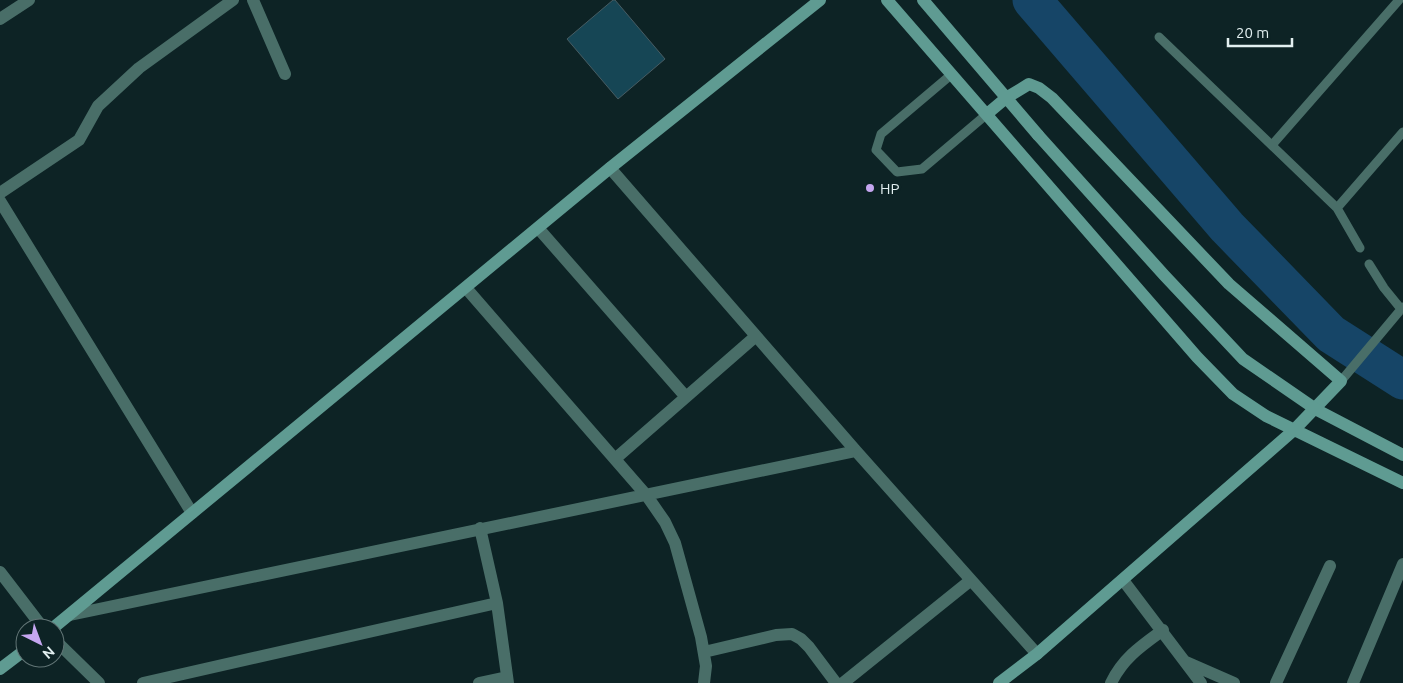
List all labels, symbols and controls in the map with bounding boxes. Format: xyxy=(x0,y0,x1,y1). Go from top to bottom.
scale bar xyxy=(1228,15,1292,47)
text: 20 m xyxy=(1236,24,1269,41)
place label: HP xyxy=(880,180,899,197)
marker: HP xyxy=(864,182,876,194)
north arrow xyxy=(15,618,65,668)
text: N xyxy=(39,643,58,662)

